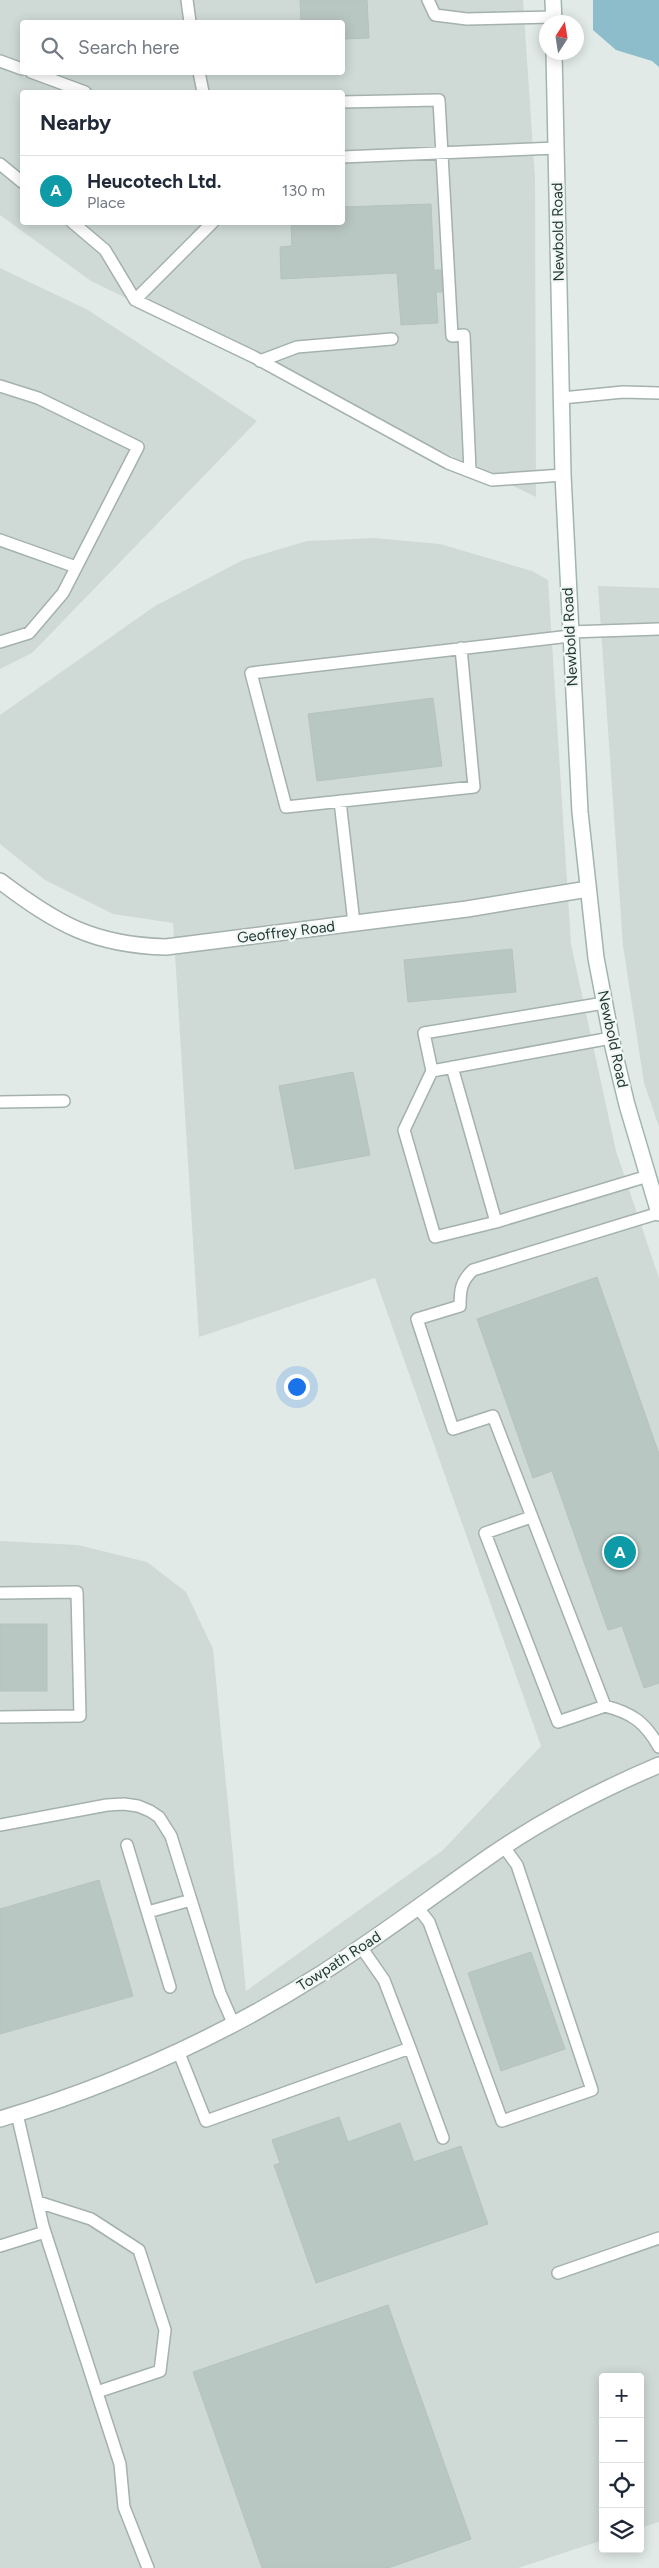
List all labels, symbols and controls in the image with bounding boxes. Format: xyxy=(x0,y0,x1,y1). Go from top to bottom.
north arrow xyxy=(539,15,584,60)
search box xyxy=(20,20,345,75)
icon: search xyxy=(38,34,66,62)
text: Search here xyxy=(78,36,180,59)
text: Nearby xyxy=(40,110,111,135)
text: Heucotech Ltd. xyxy=(87,170,221,193)
text: A xyxy=(50,181,62,200)
text: 130 m xyxy=(282,181,325,200)
street label: Newbold Road xyxy=(548,182,568,282)
text: Place xyxy=(87,193,125,212)
street label: Newbold Road xyxy=(558,587,582,687)
street label: Geoffrey Road xyxy=(236,917,336,947)
street label: Newbold Road xyxy=(594,989,632,1089)
your location xyxy=(284,1374,310,1400)
pin: A xyxy=(604,1533,636,1571)
street label: Towpath Road xyxy=(294,1927,384,1995)
map controls xyxy=(599,2373,644,2553)
button: + xyxy=(599,2373,644,2418)
button: − xyxy=(599,2418,644,2463)
button: locate xyxy=(599,2463,644,2508)
button: layers xyxy=(599,2508,644,2553)

